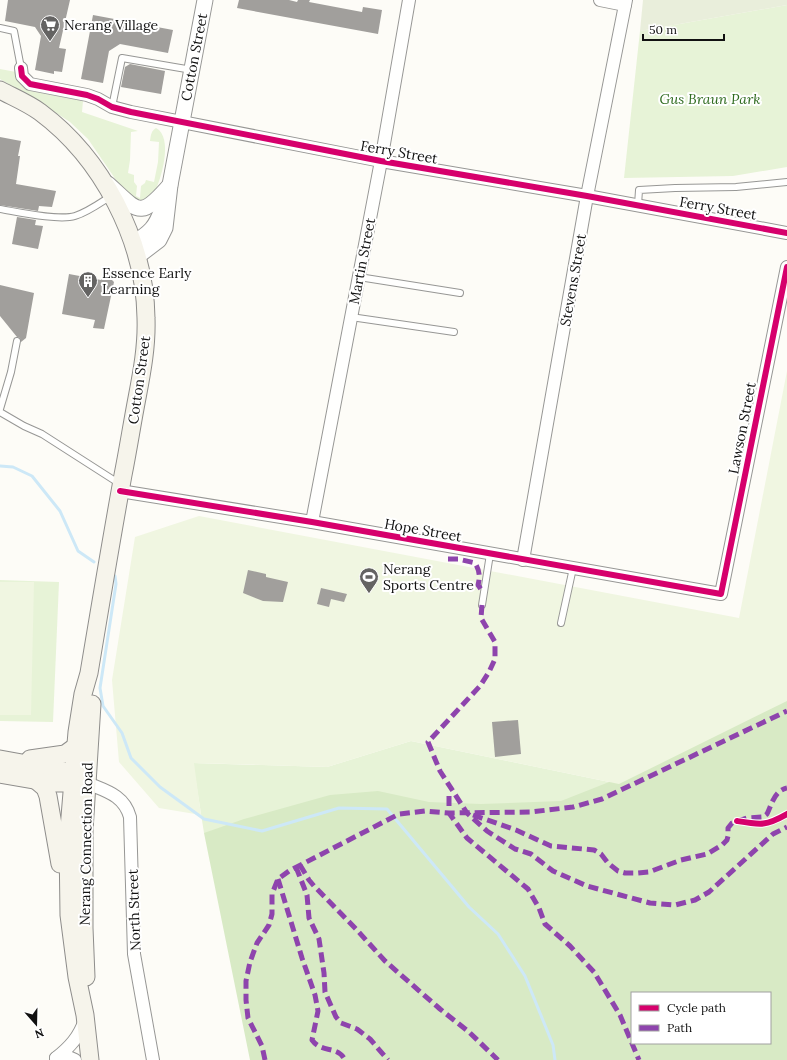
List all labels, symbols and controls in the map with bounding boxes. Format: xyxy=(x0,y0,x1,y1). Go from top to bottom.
street label: Cotton Street xyxy=(177,11,211,102)
supermarket icon: Nerang Village xyxy=(39,14,61,42)
place label: Nerang Village xyxy=(64,16,159,34)
scale bar xyxy=(643,16,724,42)
text: 50 m xyxy=(649,22,677,37)
park label: Gus Braun Park xyxy=(660,90,760,108)
street label: Ferry Street xyxy=(359,136,440,168)
street label: Ferry Street xyxy=(678,192,759,224)
street label: Martin Street xyxy=(345,216,379,306)
street label: Stevens Street xyxy=(556,232,590,328)
place label: Essence Early Learning xyxy=(102,264,192,298)
building icon: Essence Early Learning xyxy=(77,270,99,298)
street label: Cotton Street xyxy=(124,334,154,425)
street label: Lawson Street xyxy=(724,380,760,475)
street label: Hope Street xyxy=(383,514,464,546)
place label: Nerang Sports Centre xyxy=(383,560,474,594)
sports icon: Nerang Sports Centre xyxy=(358,566,380,594)
street label: Nerang Connection Road xyxy=(76,762,96,926)
street label: North Street xyxy=(124,868,144,951)
legend xyxy=(631,992,771,1044)
text: Cycle path xyxy=(667,1000,726,1015)
north arrow xyxy=(16,1004,56,1044)
text: Path xyxy=(667,1020,692,1035)
text: N xyxy=(33,1025,46,1042)

